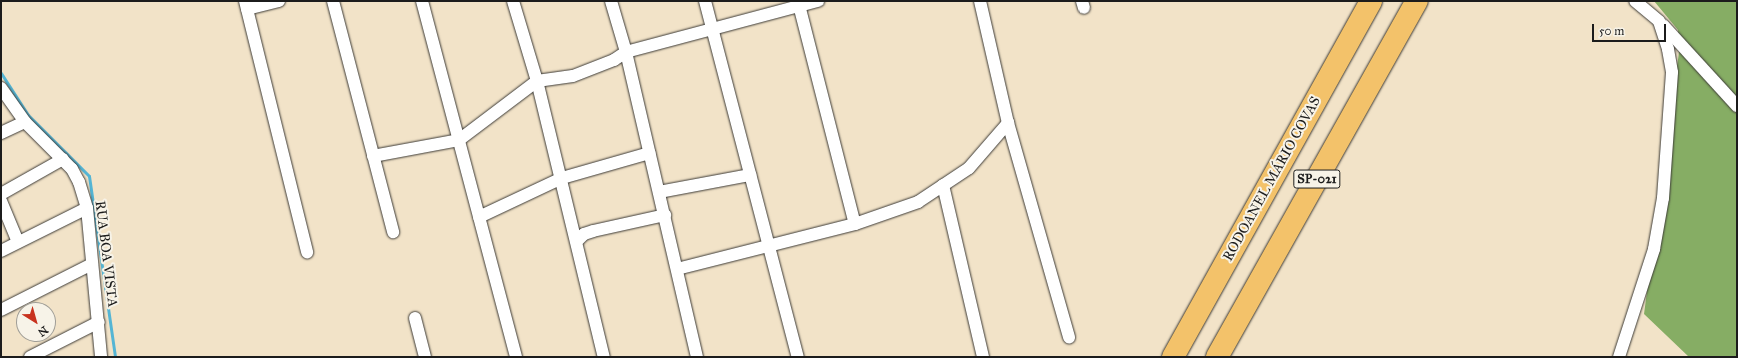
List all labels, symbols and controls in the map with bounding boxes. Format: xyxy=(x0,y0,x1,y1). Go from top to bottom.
scale bar xyxy=(1594,16,1668,42)
text: 50 m xyxy=(1599,24,1624,38)
street label: RODOANEL MÁRIO COVAS xyxy=(1220,94,1324,264)
road number: SP-021 xyxy=(1293,168,1341,190)
street label: RUA BOA VISTA xyxy=(91,200,121,308)
north arrow xyxy=(16,302,56,342)
text: N xyxy=(35,323,51,339)

